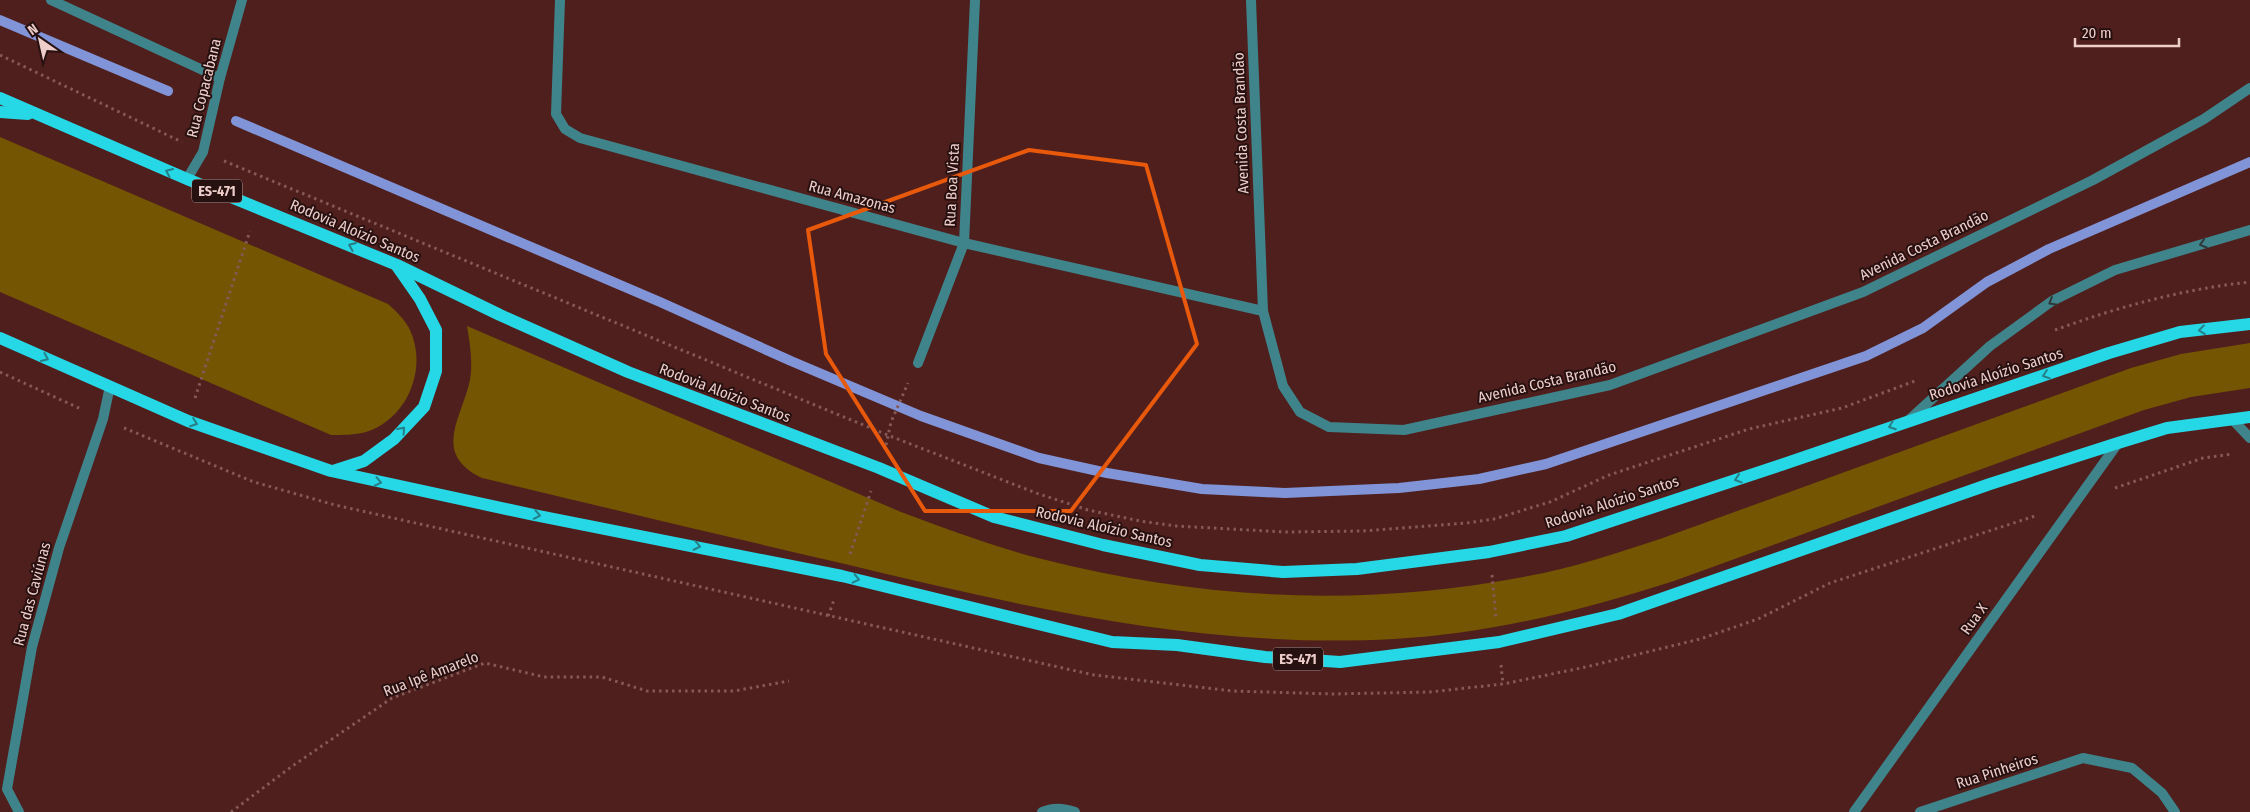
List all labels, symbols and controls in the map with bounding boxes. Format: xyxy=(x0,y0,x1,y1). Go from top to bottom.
north arrow xyxy=(15,15,65,65)
scale bar xyxy=(2075,15,2179,47)
text: N xyxy=(25,20,41,39)
text: 20 m xyxy=(2082,24,2112,42)
street label: Rua Copacabana xyxy=(183,37,225,139)
street label: Avenida Costa Brandão xyxy=(1230,52,1252,194)
street label: Rua Boa Vista xyxy=(941,143,963,227)
one-way arrow xyxy=(165,167,174,178)
street label: Rua Amazonas xyxy=(807,177,897,217)
road number: ES-471 xyxy=(192,180,242,202)
street label: Rodovia Aloízio Santos xyxy=(287,196,423,266)
street label: Avenida Costa Brandão xyxy=(1857,206,1992,284)
one-way arrow xyxy=(2200,238,2208,248)
one-way arrow xyxy=(348,242,357,253)
one-way arrow xyxy=(2049,295,2058,305)
one-way arrow xyxy=(2197,324,2205,335)
street label: Rodovia Aloízio Santos xyxy=(1927,344,2065,404)
one-way arrow xyxy=(40,351,49,362)
street label: Avenida Costa Brandão xyxy=(1476,357,1618,407)
street label: Rodovia Aloízio Santos xyxy=(657,360,793,426)
one-way arrow xyxy=(2042,369,2051,379)
one-way arrow xyxy=(189,417,197,427)
one-way arrow xyxy=(1888,420,1896,430)
one-way arrow xyxy=(396,427,405,436)
street label: Rodovia Aloízio Santos xyxy=(1543,472,1681,532)
one-way arrow xyxy=(1734,473,1743,483)
one-way arrow xyxy=(374,476,383,487)
street label: Rodovia Aloízio Santos xyxy=(1034,503,1174,551)
one-way arrow xyxy=(533,510,542,520)
street label: Rua das Caviúnas xyxy=(10,540,54,648)
one-way arrow xyxy=(692,540,701,551)
one-way arrow xyxy=(851,573,860,584)
street label: Rua X xyxy=(1957,599,1992,638)
street label: Rua Ipê Amarelo xyxy=(381,648,481,700)
road number: ES-471 xyxy=(1273,648,1323,671)
street label: Rua Pinheiros xyxy=(1954,749,2040,793)

